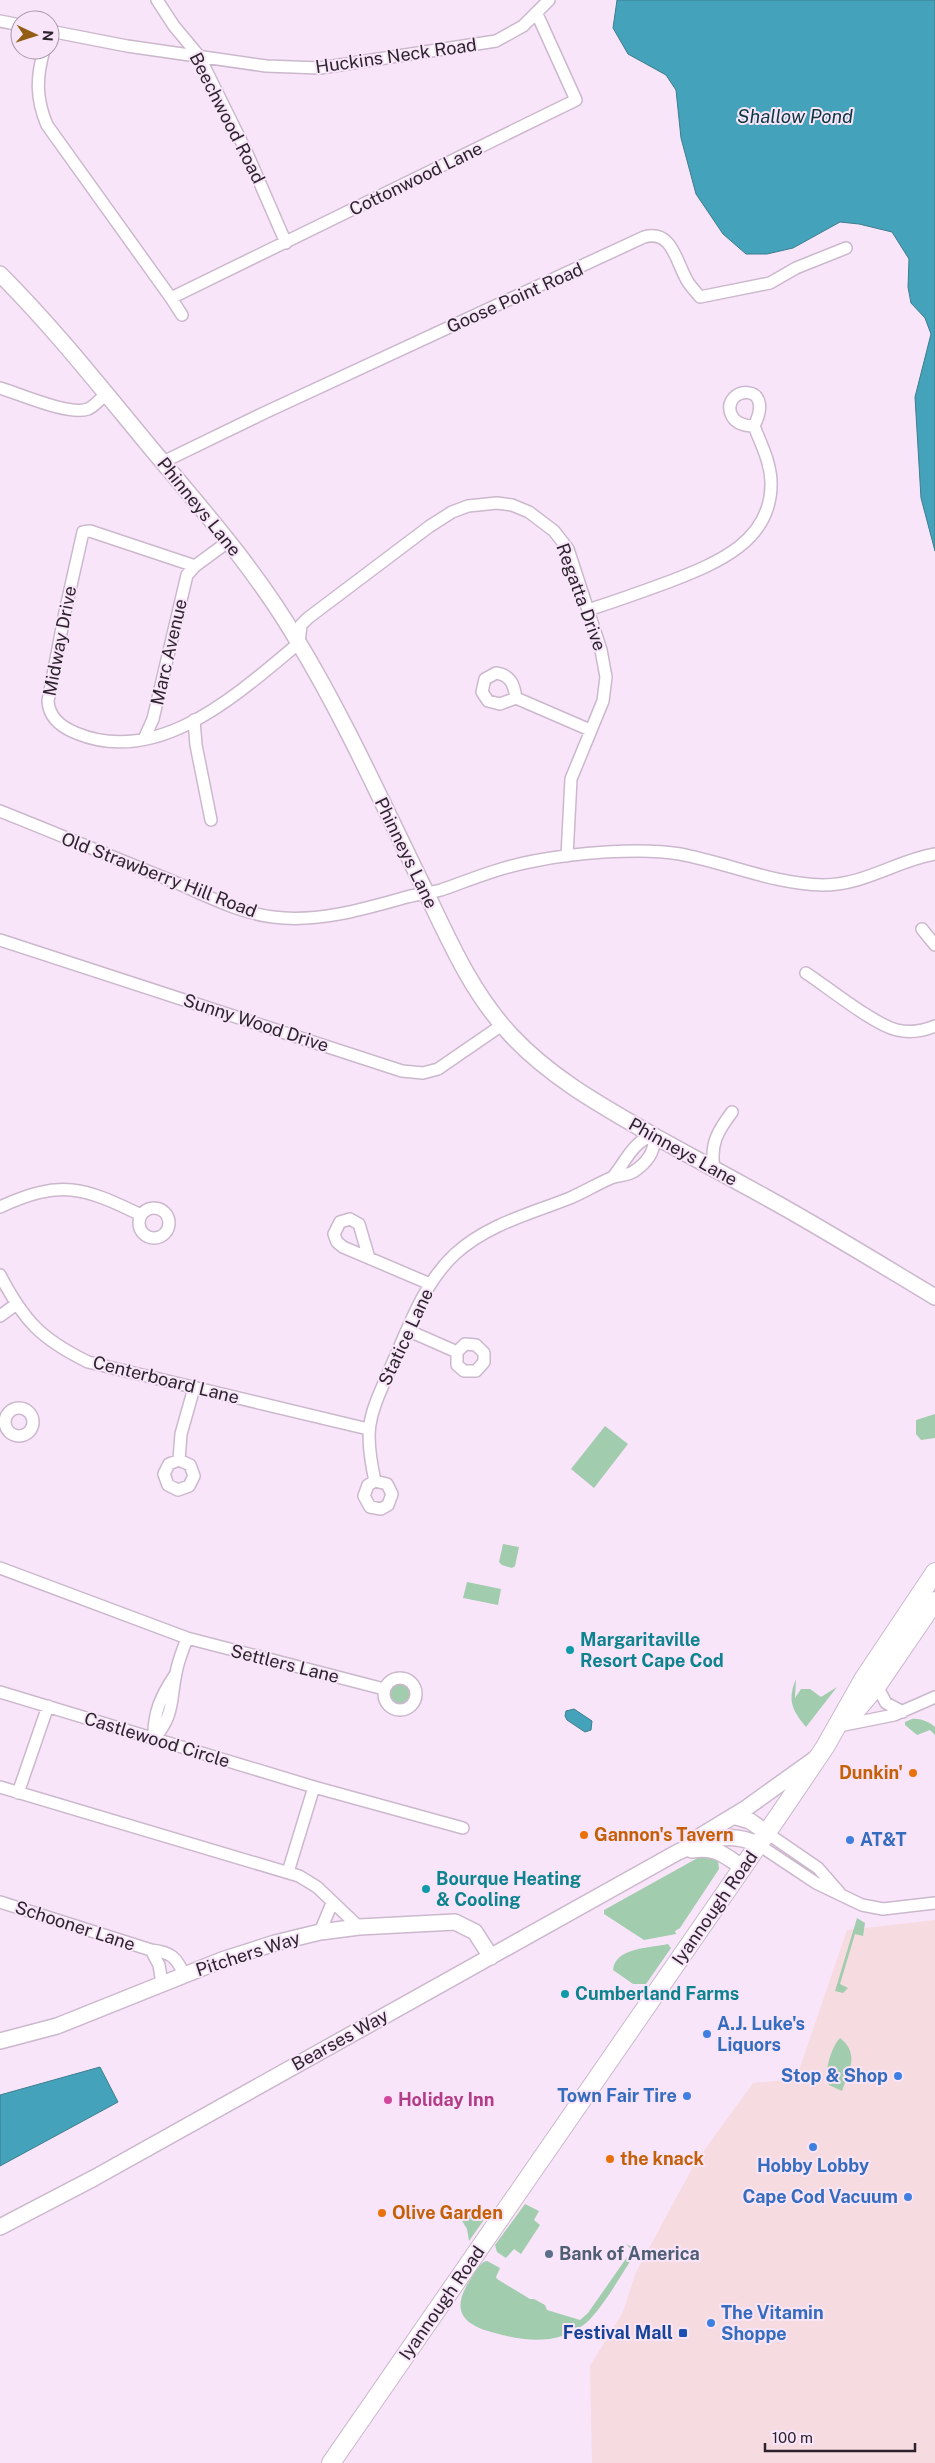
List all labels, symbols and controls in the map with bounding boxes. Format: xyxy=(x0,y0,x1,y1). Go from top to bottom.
north arrow xyxy=(10,10,60,60)
text: N xyxy=(40,30,56,42)
street label: Huckins Neck Road xyxy=(314,34,478,77)
street label: Beechwood Road xyxy=(185,49,270,187)
water label: Shallow Pond xyxy=(737,105,853,127)
street label: Cottonwood Lane xyxy=(346,137,486,220)
street label: Goose Point Road xyxy=(443,258,586,337)
street label: Phinneys Lane xyxy=(153,453,246,560)
street label: Regatta Drive xyxy=(552,540,611,653)
street label: Midway Drive xyxy=(39,584,80,698)
street label: Marc Avenue xyxy=(146,597,191,707)
street label: Phinneys Lane xyxy=(371,794,442,912)
street label: Old Strawberry Hill Road xyxy=(59,828,260,922)
street label: Sunny Wood Drive xyxy=(181,989,331,1056)
street label: Phinneys Lane xyxy=(625,1113,741,1190)
street label: Statice Lane xyxy=(374,1285,437,1389)
street label: Centerboard Lane xyxy=(91,1351,241,1408)
place label: Margaritaville Resort Cape Cod xyxy=(580,1629,724,1671)
street label: Settlers Lane xyxy=(229,1640,342,1687)
marker: Margaritaville Resort Cape Cod xyxy=(564,1644,576,1656)
street label: Castlewood Circle xyxy=(82,1707,232,1772)
place label: Dunkin' xyxy=(839,1762,903,1783)
marker: Dunkin' xyxy=(907,1767,919,1779)
place label: Gannon's Tavern xyxy=(594,1824,734,1845)
marker: Gannon's Tavern xyxy=(578,1829,590,1841)
place label: AT&T xyxy=(860,1829,906,1850)
marker: AT&T xyxy=(844,1834,856,1846)
street label: Iyannough Road xyxy=(667,1847,762,1969)
place label: Bourque Heating & Cooling xyxy=(436,1868,581,1910)
marker: Bourque Heating & Cooling xyxy=(420,1883,432,1895)
street label: Schooner Lane xyxy=(12,1896,138,1955)
street label: Pitchers Way xyxy=(193,1927,303,1980)
place label: Cumberland Farms xyxy=(575,1983,739,2004)
marker: Cumberland Farms xyxy=(559,1988,571,2000)
street label: Bearses Way xyxy=(288,2004,392,2075)
place label: A.J. Luke's Liquors xyxy=(717,2013,805,2055)
marker: A.J. Luke's Liquors xyxy=(701,2028,713,2040)
place label: Stop & Shop xyxy=(781,2065,888,2086)
marker: Stop & Shop xyxy=(892,2070,904,2082)
place label: Town Fair Tire xyxy=(557,2085,677,2106)
place label: Holiday Inn xyxy=(398,2089,494,2110)
marker: Town Fair Tire xyxy=(681,2090,693,2102)
marker: Holiday Inn xyxy=(382,2094,394,2106)
marker: Hobby Lobby xyxy=(807,2141,819,2153)
place label: the knack xyxy=(620,2148,705,2169)
marker: the knack xyxy=(604,2153,616,2165)
place label: Hobby Lobby xyxy=(757,2155,869,2176)
place label: Cape Cod Vacuum xyxy=(742,2186,898,2207)
marker: Cape Cod Vacuum xyxy=(902,2191,914,2203)
place label: Olive Garden xyxy=(392,2202,503,2223)
marker: Olive Garden xyxy=(376,2207,388,2219)
street label: Iyannough Road xyxy=(394,2242,489,2364)
place label: Bank of America xyxy=(559,2243,700,2264)
marker: Bank of America xyxy=(543,2248,555,2260)
place label: The Vitamin Shoppe xyxy=(721,2302,824,2344)
marker: The Vitamin Shoppe xyxy=(705,2317,717,2329)
place label: Festival Mall xyxy=(563,2322,673,2343)
marker: Festival Mall xyxy=(677,2327,689,2339)
scale bar xyxy=(765,2420,915,2452)
text: 100 m xyxy=(772,2429,813,2446)

